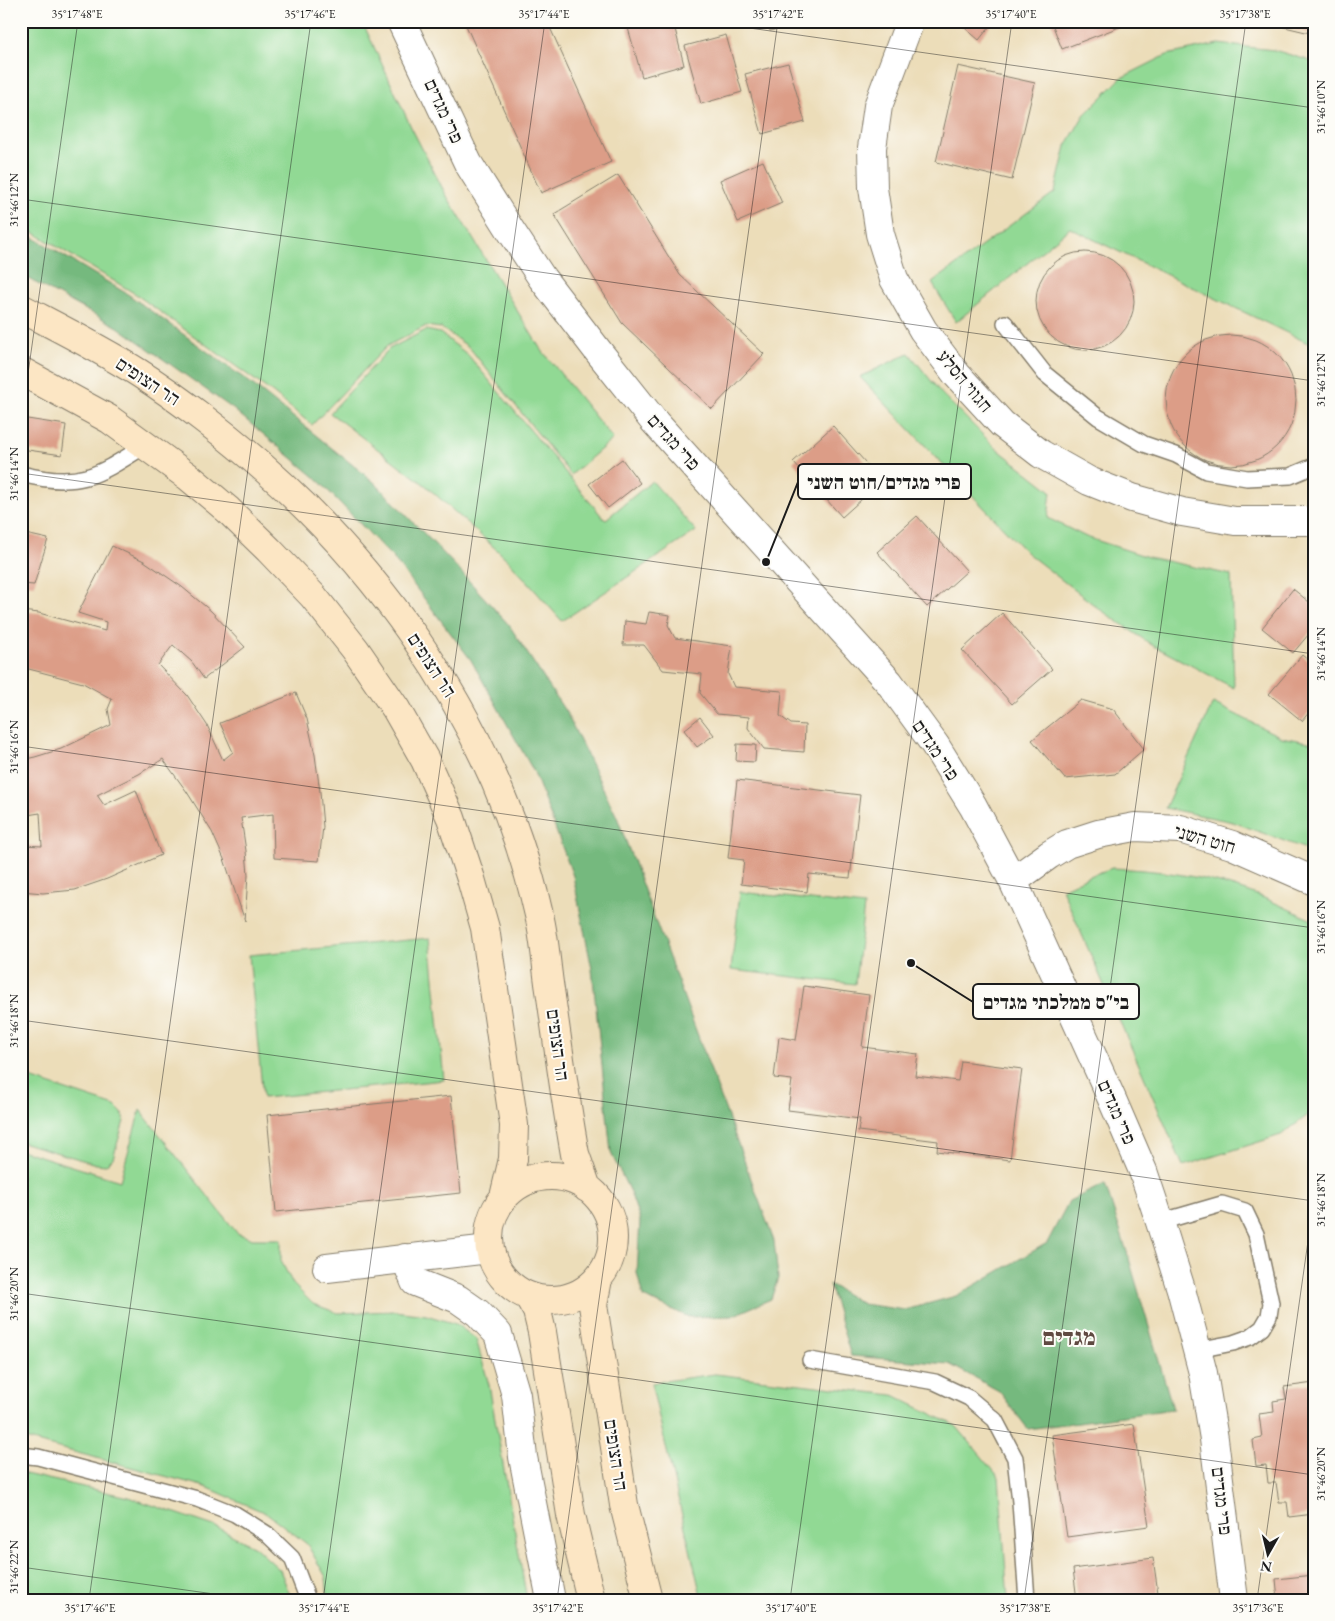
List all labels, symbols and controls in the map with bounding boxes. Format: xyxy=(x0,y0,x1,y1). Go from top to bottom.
text: 35°17'48"E xyxy=(51,6,103,22)
text: 35°17'46"E xyxy=(284,6,336,22)
text: 35°17'44"E xyxy=(518,6,570,22)
text: 35°17'42"E xyxy=(752,6,804,22)
text: 35°17'40"E xyxy=(985,6,1037,22)
text: 35°17'38"E xyxy=(1219,6,1271,22)
street label: פרי מגדים xyxy=(418,75,470,147)
text: 31°46'10"N xyxy=(1313,80,1329,134)
text: 31°46'12"N xyxy=(6,173,22,227)
street label: חגווי הסלע xyxy=(932,345,998,417)
street label: הר הצופים xyxy=(111,351,185,411)
text: 31°46'12"N xyxy=(1313,353,1329,407)
street label: פרי מגדים xyxy=(642,408,706,476)
text: 31°46'14"N xyxy=(6,447,22,501)
callout: פרי מגדים/חוט השני xyxy=(798,464,971,499)
text: פרי מגדים/חוט השני xyxy=(807,469,961,495)
text: 31°46'14"N xyxy=(1313,627,1329,681)
street label: הר הצופים xyxy=(402,628,462,702)
street label: פרי מגדים xyxy=(907,715,965,785)
text: 31°46'16"N xyxy=(6,720,22,774)
street label: חוט השני xyxy=(1171,818,1239,860)
text: 31°46'16"N xyxy=(1313,900,1329,954)
callout: בי"ס ממלכתי מגדים xyxy=(973,984,1139,1019)
text: בי"ס ממלכתי מגדים xyxy=(983,989,1130,1015)
text: 31°46'18"N xyxy=(6,994,22,1048)
street label: הר הצופים xyxy=(541,1007,575,1083)
street label: פרי מגדים xyxy=(1092,1076,1142,1148)
text: 31°46'18"N xyxy=(1313,1173,1329,1227)
text: 31°46'20"N xyxy=(6,1267,22,1321)
district label: מגדים xyxy=(1042,1321,1096,1352)
street label: הר הצופים xyxy=(598,1417,634,1493)
text: 31°46'20"N xyxy=(1313,1447,1329,1501)
street label: פרי מגדים xyxy=(1205,1466,1239,1536)
north arrow xyxy=(1242,1528,1292,1578)
text: 31°46'22"N xyxy=(6,1540,22,1594)
text: N xyxy=(1259,1557,1273,1577)
text: 35°17'46"E xyxy=(64,1600,116,1616)
text: 35°17'44"E xyxy=(298,1600,350,1616)
text: 35°17'42"E xyxy=(532,1600,584,1616)
text: 35°17'40"E xyxy=(765,1600,817,1616)
text: 35°17'38"E xyxy=(999,1600,1051,1616)
text: 35°17'36"E xyxy=(1232,1600,1284,1616)

